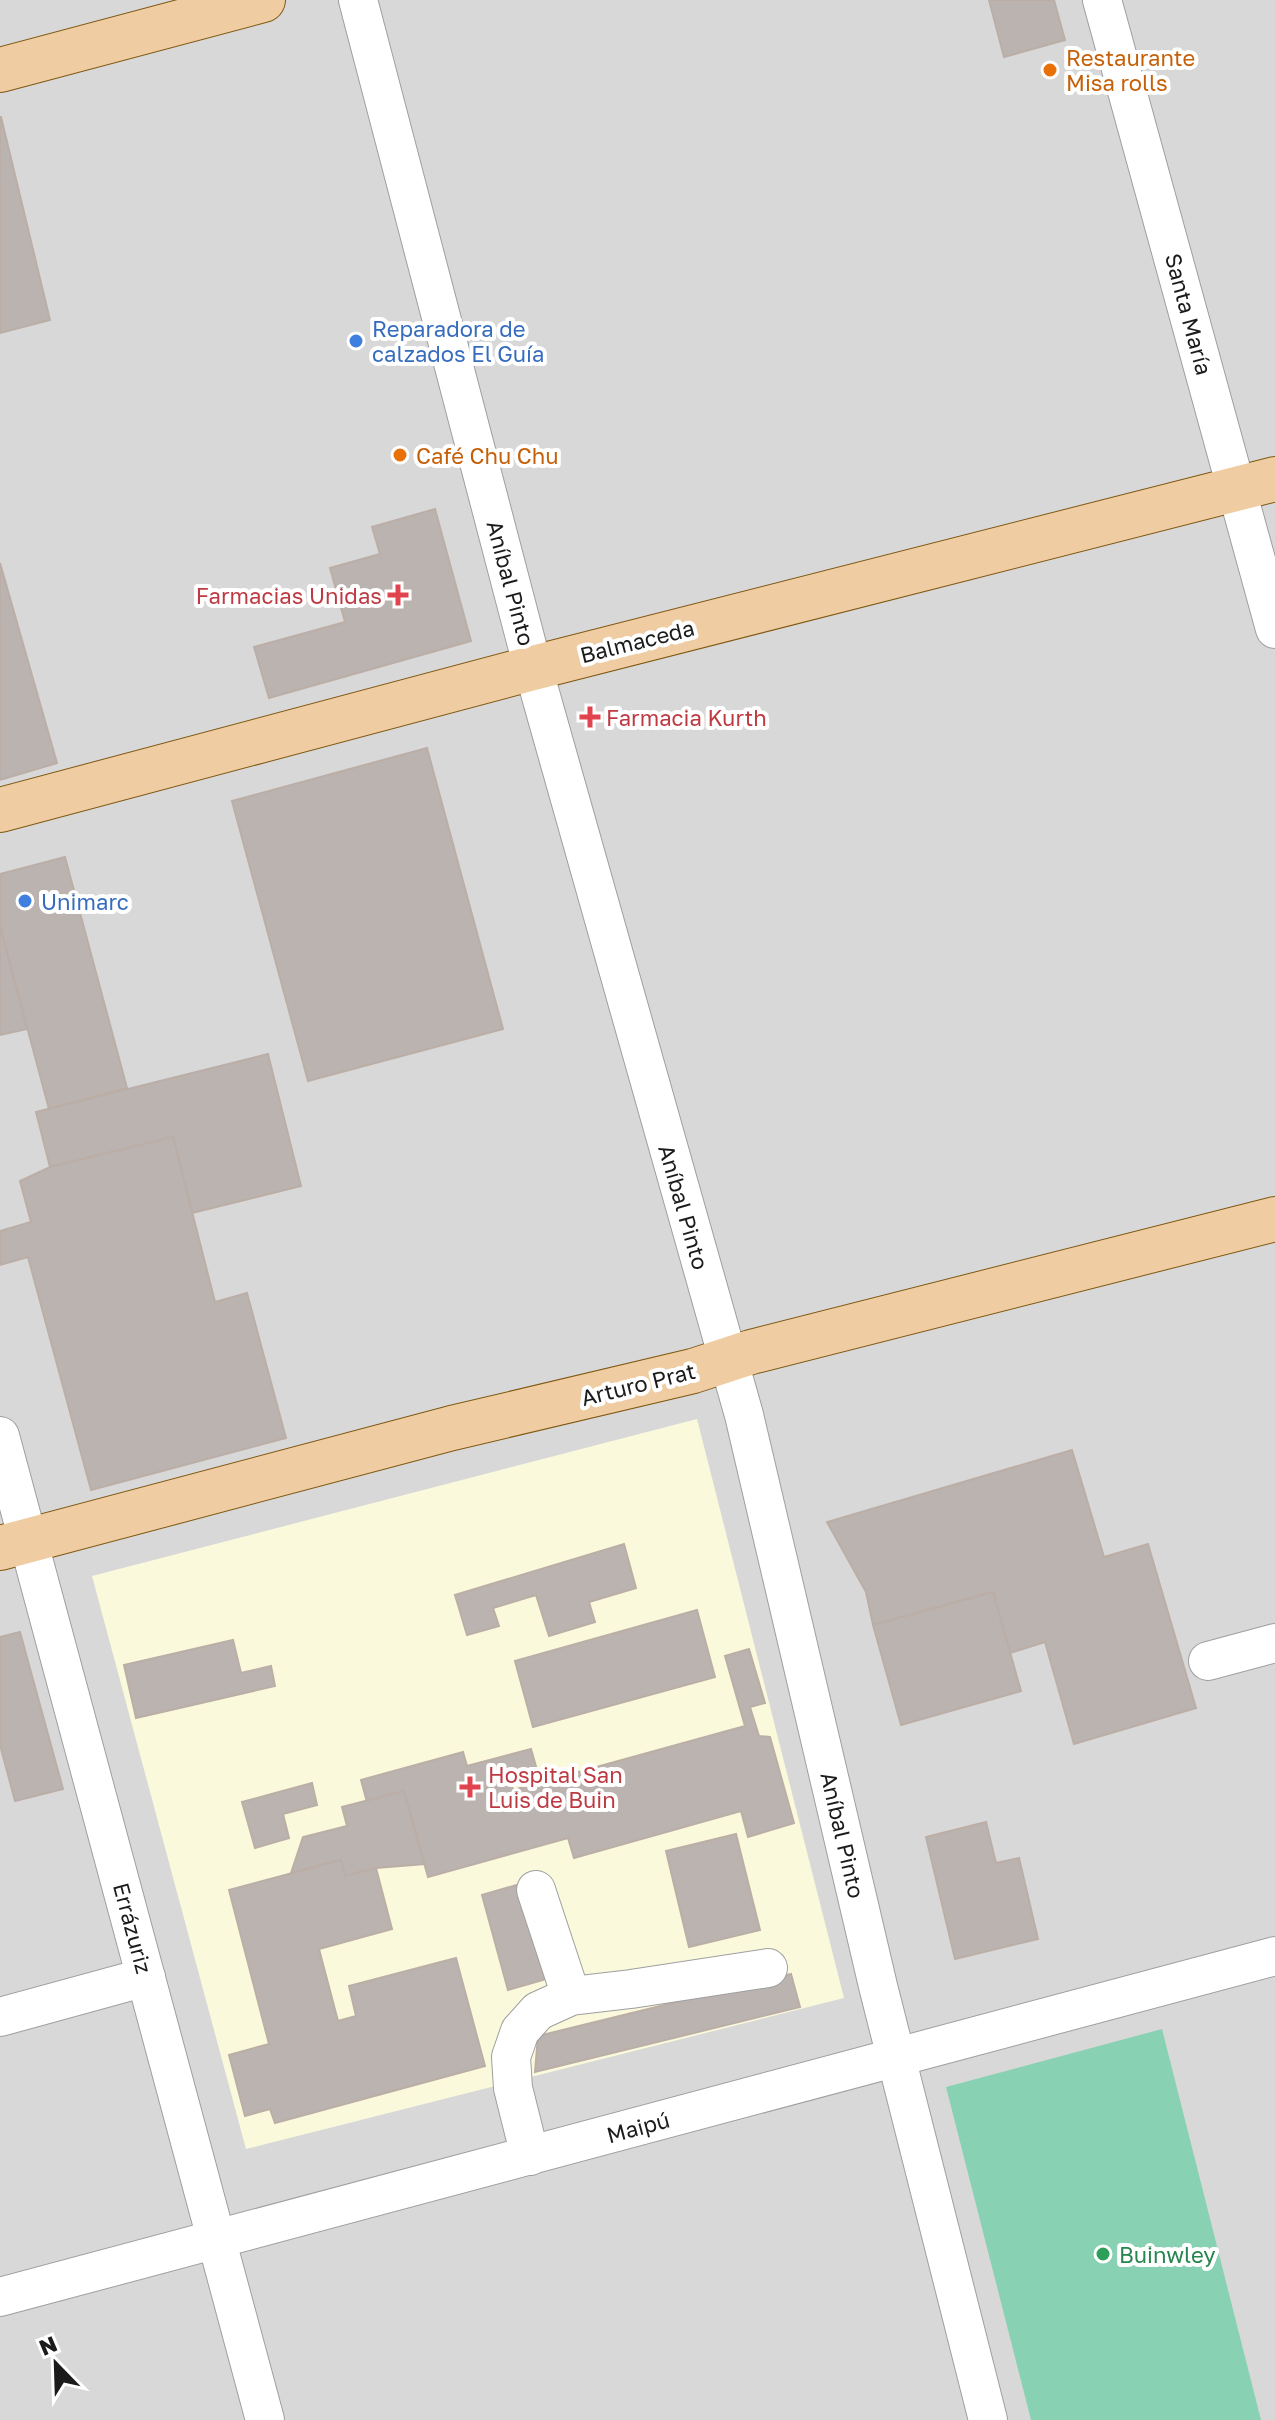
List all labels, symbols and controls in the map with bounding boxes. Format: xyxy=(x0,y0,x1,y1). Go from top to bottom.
place label: Restaurante Misa rolls xyxy=(1066,44,1195,96)
marker: Restaurante Misa rolls xyxy=(1041,61,1059,79)
street label: Santa María xyxy=(1160,250,1218,378)
place label: Reparadora de calzados El Guía xyxy=(372,315,544,367)
marker: Reparadora de calzados El Guía xyxy=(347,332,365,350)
place label: Café Chu Chu xyxy=(416,442,559,469)
marker: Café Chu Chu xyxy=(391,446,409,464)
street label: Aníbal Pinto xyxy=(481,517,541,649)
place label: Farmacias Unidas xyxy=(196,582,382,609)
marker: Farmacias Unidas xyxy=(389,586,407,604)
street label: Balmaceda xyxy=(577,614,697,668)
place label: Farmacia Kurth xyxy=(606,704,767,731)
marker: Farmacia Kurth xyxy=(581,708,599,726)
place label: Unimarc xyxy=(41,888,129,915)
marker: Unimarc xyxy=(16,892,34,910)
street label: Aníbal Pinto xyxy=(653,1141,715,1273)
street label: Arturo Prat xyxy=(578,1357,698,1411)
place label: Hospital San Luis de Buin xyxy=(488,1761,623,1813)
street label: Aníbal Pinto xyxy=(815,1769,871,1901)
marker: Hospital San Luis de Buin xyxy=(459,1776,481,1798)
street label: Errázuriz xyxy=(108,1880,158,1976)
street label: Maipú xyxy=(604,2106,672,2148)
place label: Buinwley xyxy=(1119,2241,1216,2268)
marker: Buinwley xyxy=(1094,2245,1112,2263)
north arrow xyxy=(16,2324,96,2404)
text: N xyxy=(35,2329,61,2361)

